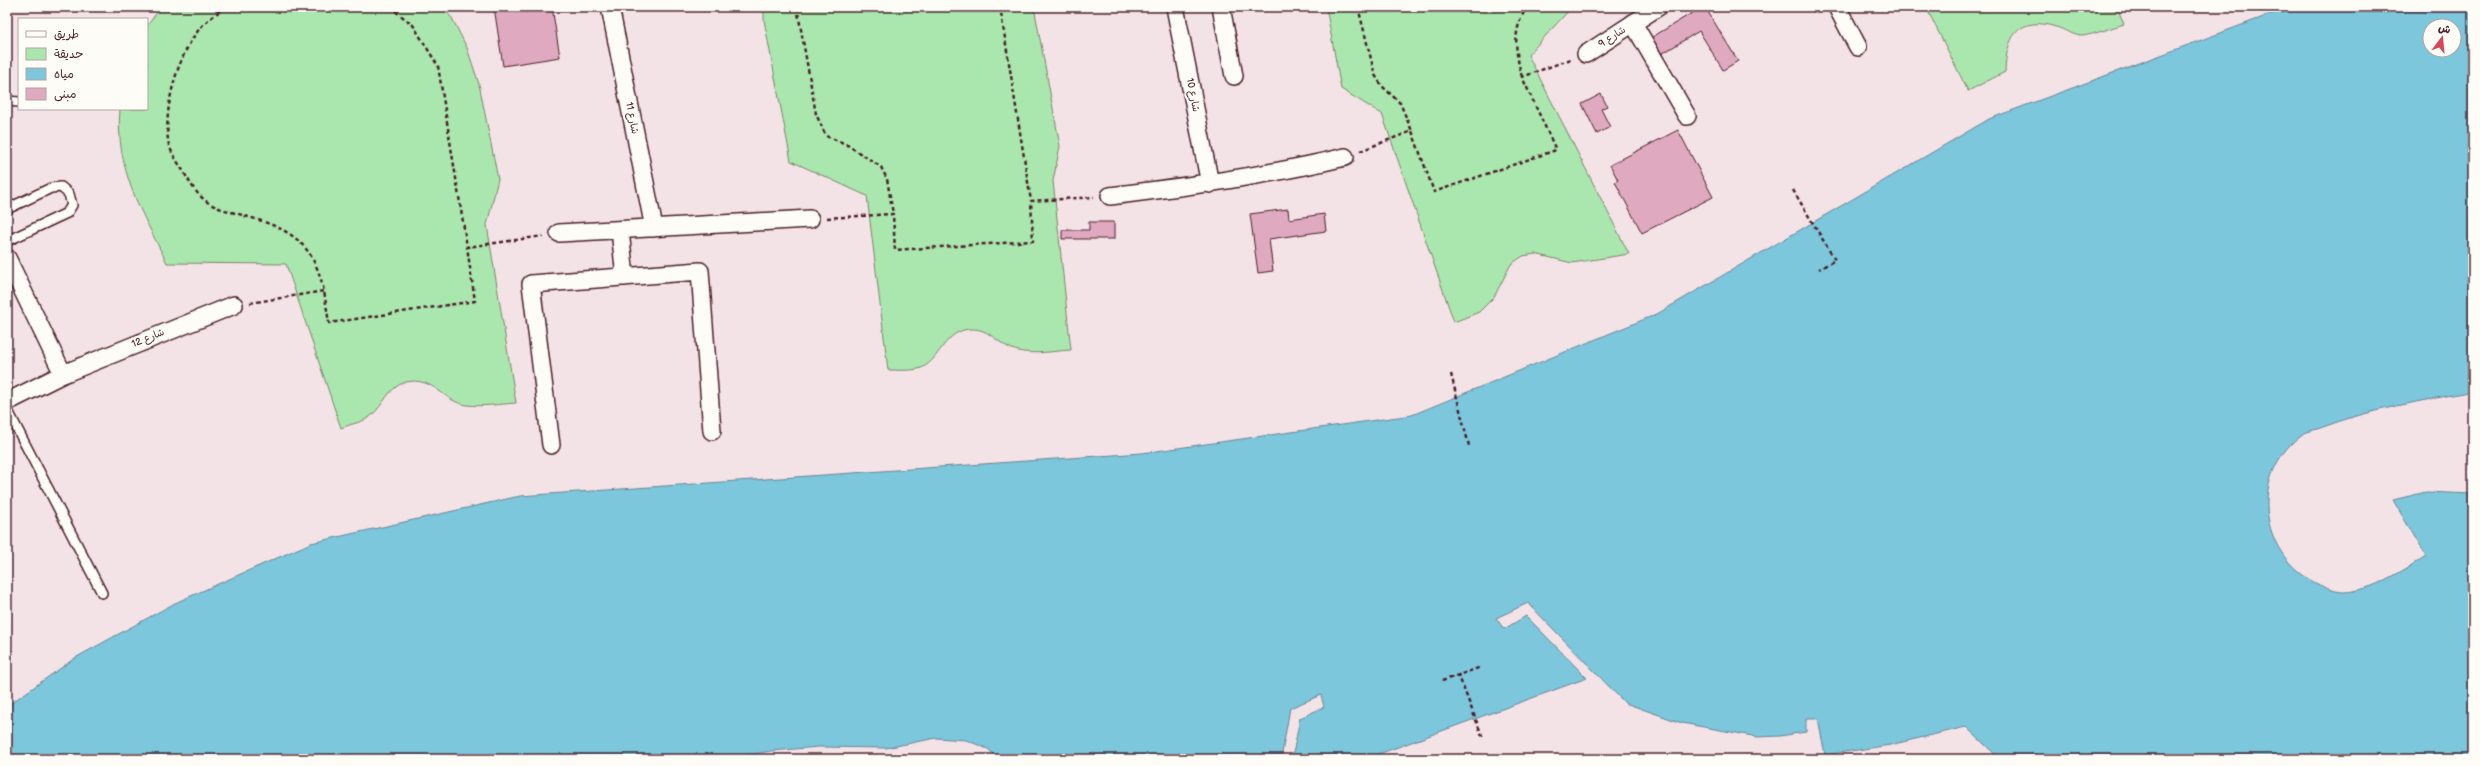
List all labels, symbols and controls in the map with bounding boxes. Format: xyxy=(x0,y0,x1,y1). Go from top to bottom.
legend xyxy=(18,18,148,110)
north arrow xyxy=(2422,18,2462,58)
text: ش xyxy=(2437,21,2452,37)
street label: شارع 9 xyxy=(1596,24,1629,51)
text: طريق xyxy=(54,27,79,42)
text: حديقة xyxy=(54,47,83,62)
text: مياه xyxy=(54,67,74,82)
street label: شارع 10 xyxy=(1183,77,1202,113)
text: مبنى xyxy=(54,87,77,102)
street label: شارع 11 xyxy=(622,101,641,135)
street label: شارع 12 xyxy=(130,326,167,351)

